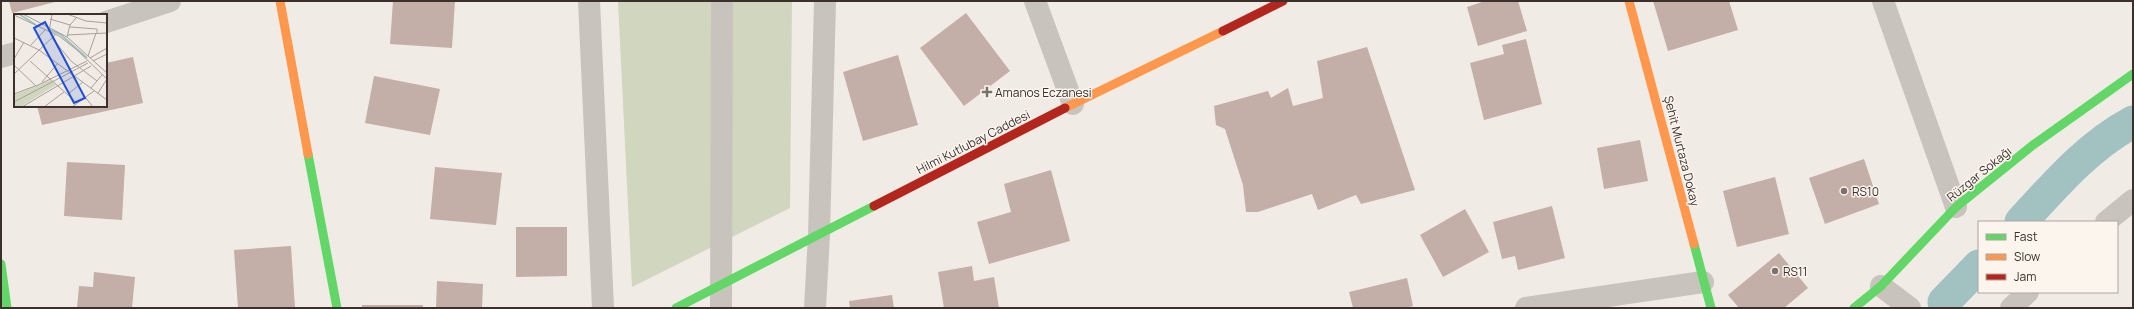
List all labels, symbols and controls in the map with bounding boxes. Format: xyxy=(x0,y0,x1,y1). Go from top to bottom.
inset map xyxy=(14,14,107,107)
place label: Amanos Eczanesi xyxy=(995,84,1092,101)
marker: Amanos Eczanesi xyxy=(982,87,992,97)
street label: Şehit Murtaza Dokay xyxy=(1660,94,1704,209)
street label: Hilmi Kutlubay Caddesi xyxy=(913,106,1033,178)
street label: Rüzgar Sokağı xyxy=(1943,143,2015,205)
place label: RS10 xyxy=(1852,183,1879,200)
marker: RS10 xyxy=(1839,186,1849,196)
legend xyxy=(1978,221,2118,293)
text: Fast xyxy=(2014,228,2038,245)
text: Slow xyxy=(2014,248,2040,265)
place label: RS11 xyxy=(1783,263,1807,280)
marker: RS11 xyxy=(1770,266,1780,276)
text: Jam xyxy=(2014,268,2036,285)

